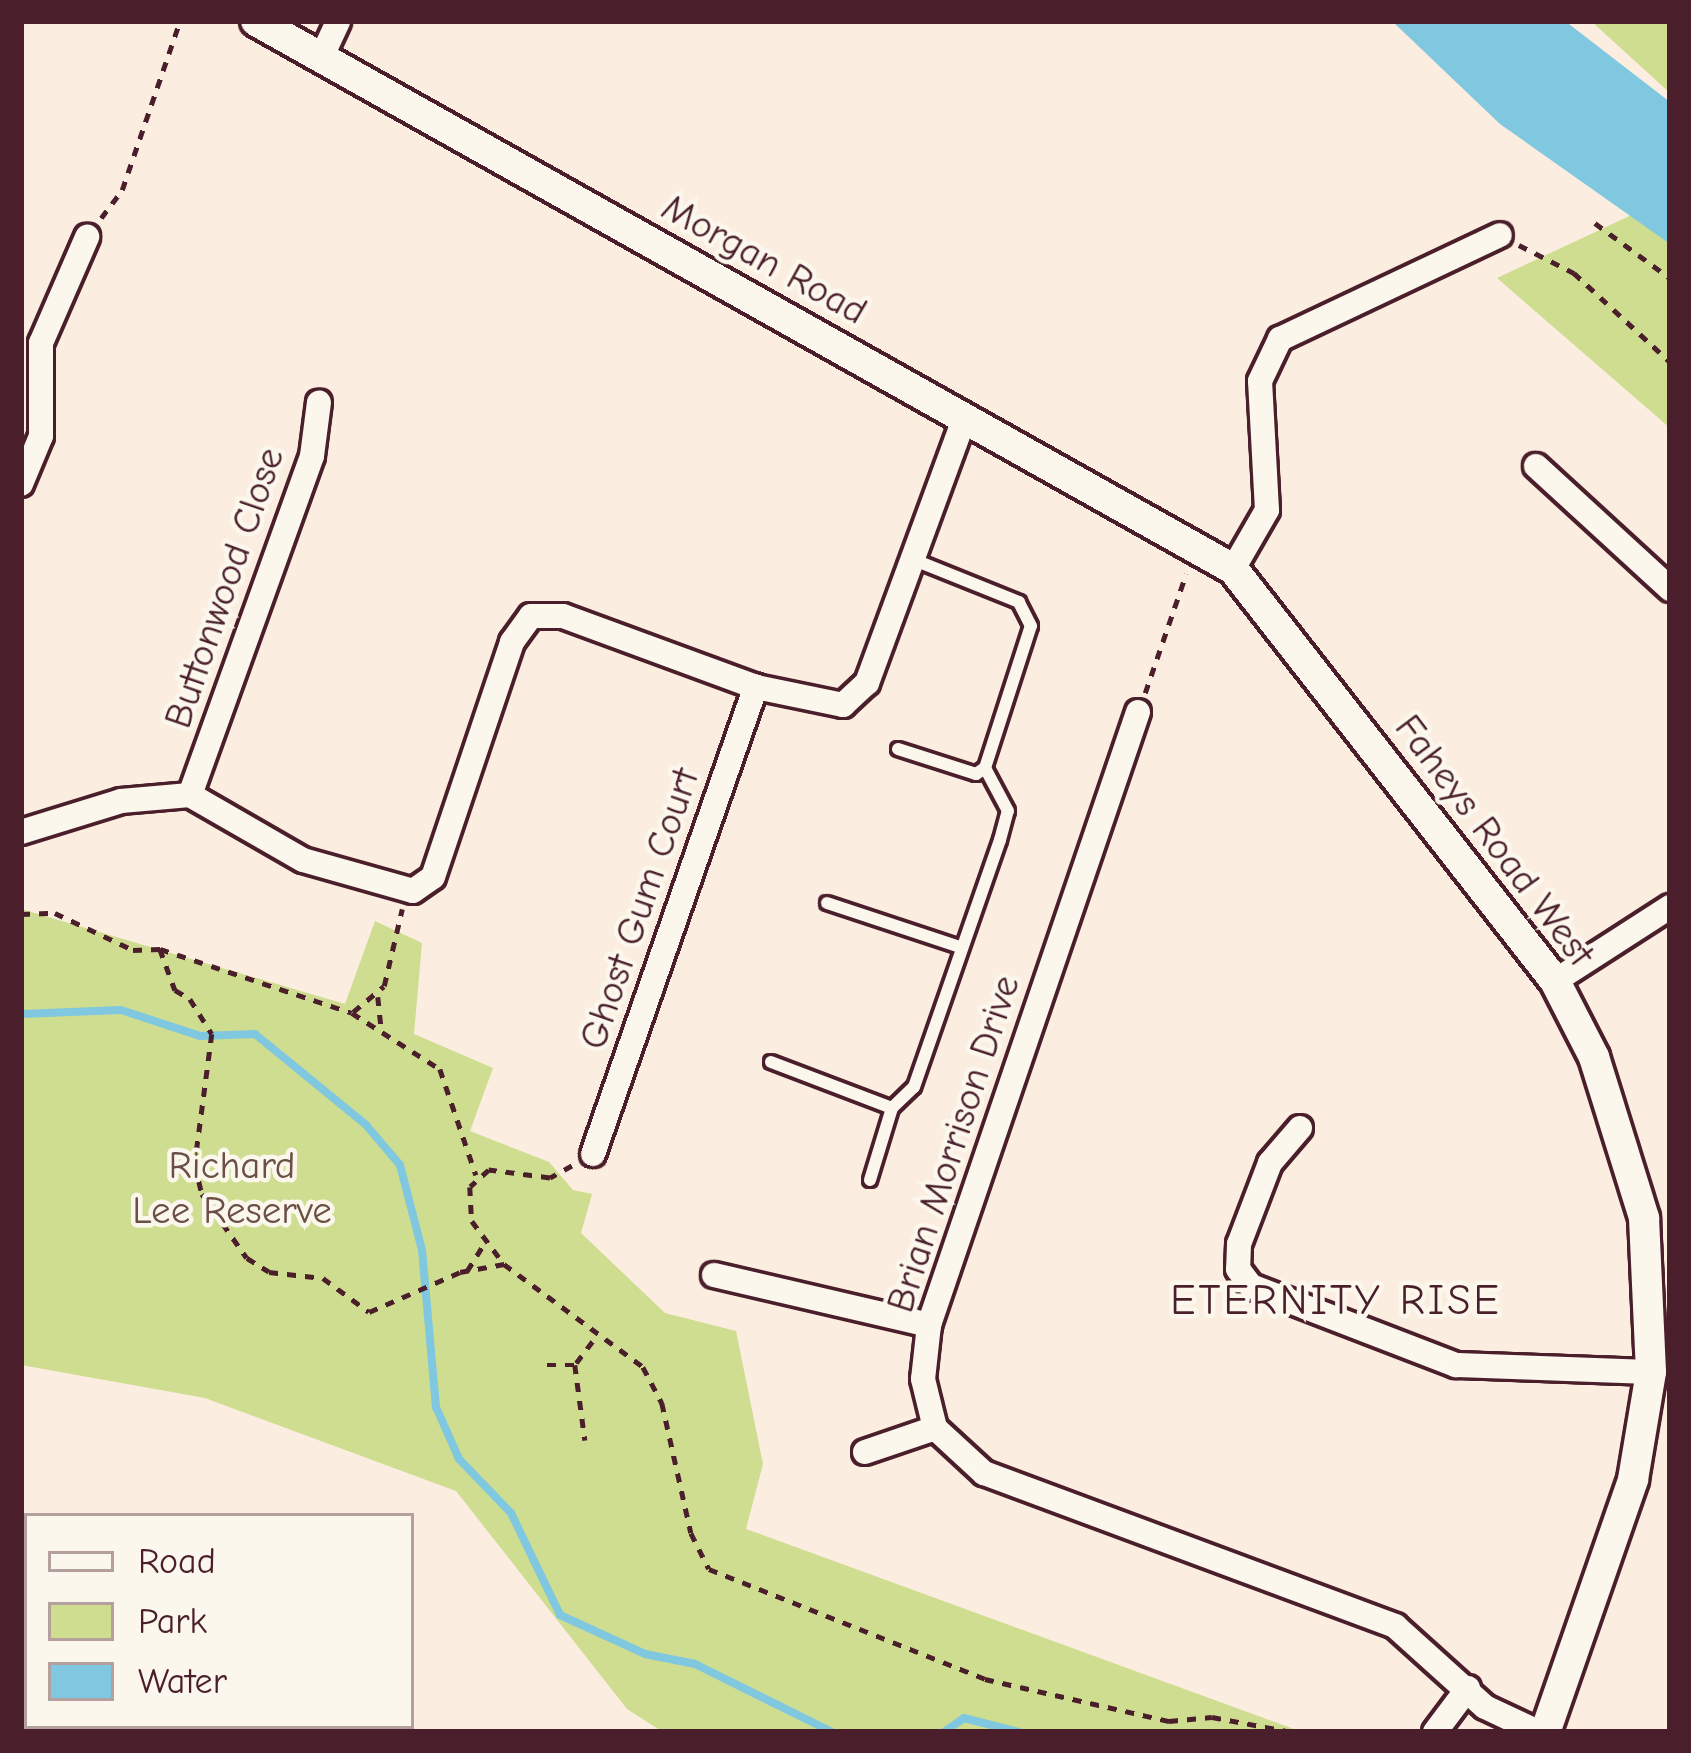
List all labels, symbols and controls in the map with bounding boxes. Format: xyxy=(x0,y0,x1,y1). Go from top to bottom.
street label: Morgan Road xyxy=(653,184,875,336)
street label: Buttonwood Close xyxy=(155,442,295,734)
street label: Faheys Road West xyxy=(1384,706,1604,976)
street label: Ghost Gum Court xyxy=(570,762,710,1056)
street label: Brian Morrison Drive xyxy=(877,970,1031,1318)
park label: Richard Lee Reserve xyxy=(132,1144,332,1235)
district label: ETERNITY RISE xyxy=(1170,1276,1502,1326)
legend xyxy=(24,1513,414,1729)
text: Road xyxy=(138,1541,216,1582)
text: Park xyxy=(138,1601,207,1642)
text: Water xyxy=(138,1661,227,1702)

